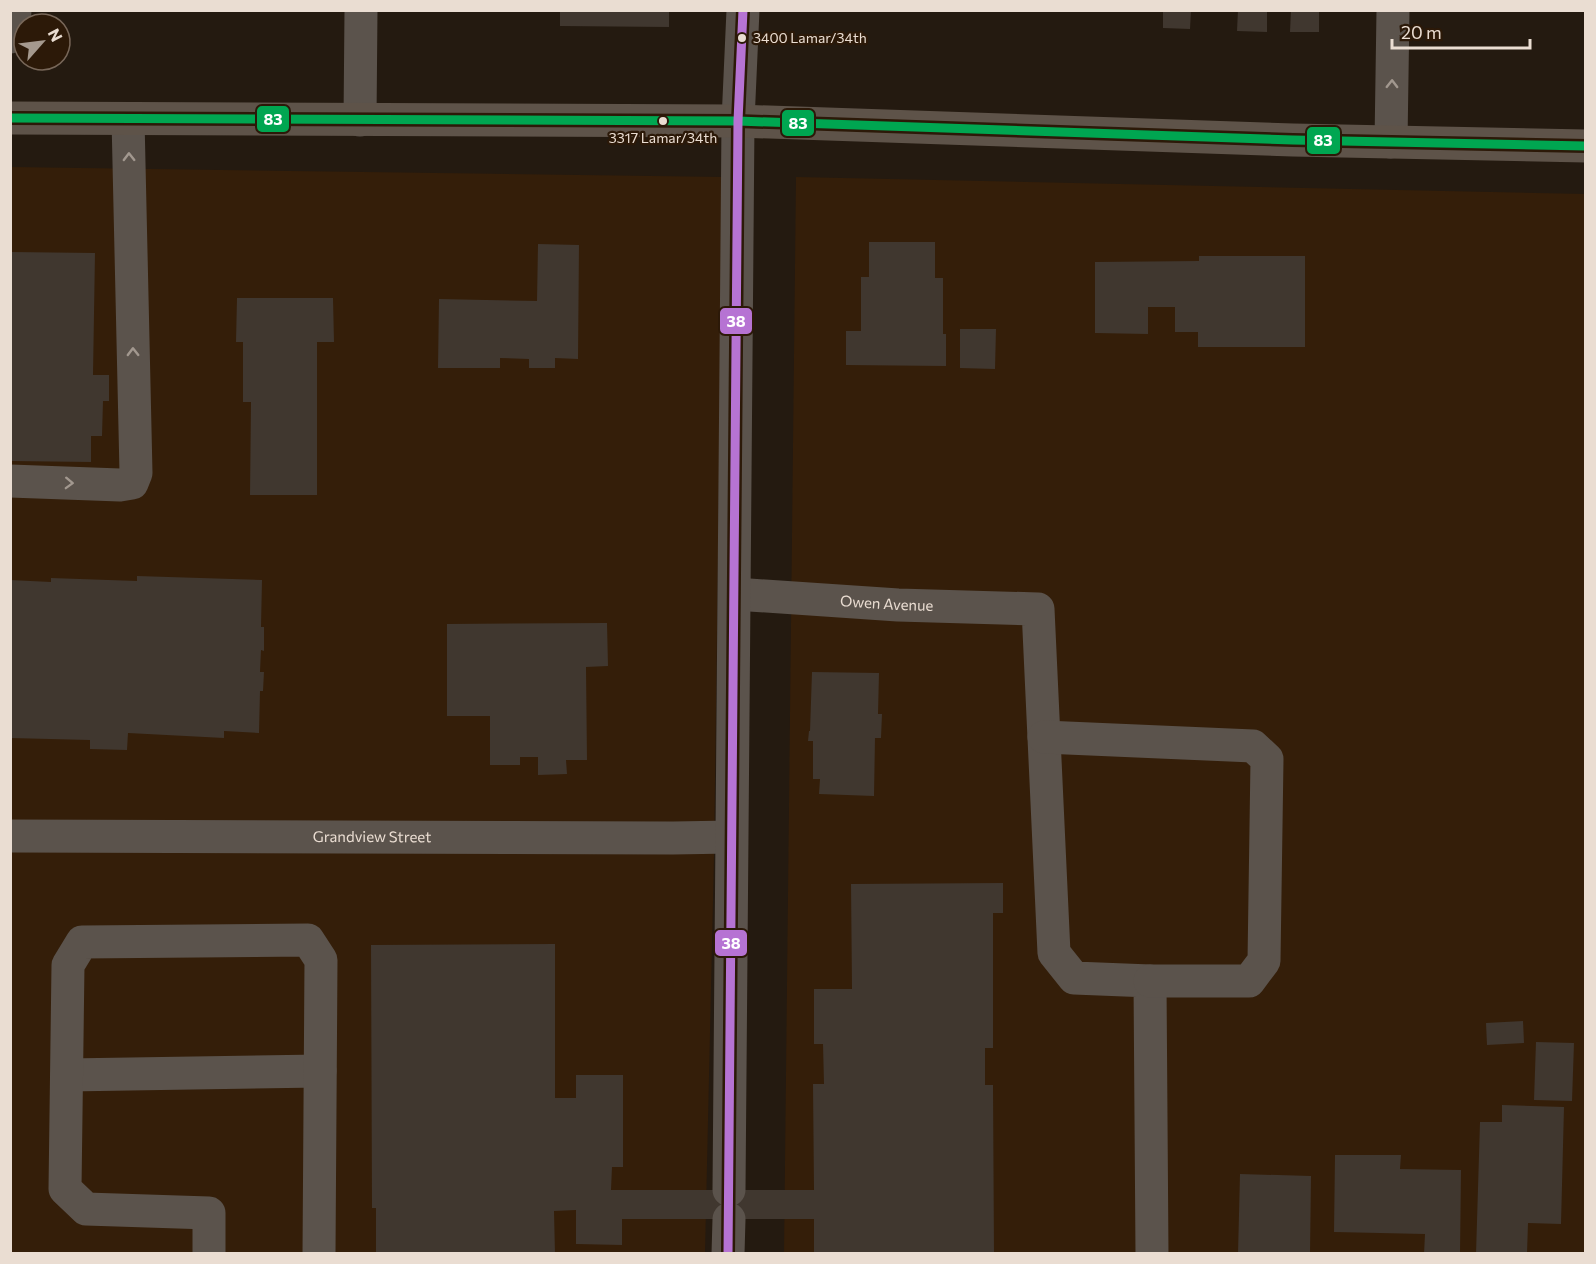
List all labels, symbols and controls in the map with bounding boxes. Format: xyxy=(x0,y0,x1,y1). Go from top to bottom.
north arrow xyxy=(12,12,72,72)
scale bar xyxy=(1392,12,1530,50)
text: 20 m xyxy=(1401,21,1442,43)
text: N xyxy=(44,25,67,44)
place label: 3400 Lamar/34th xyxy=(753,29,867,46)
marker: 3400 Lamar/34th xyxy=(736,32,748,44)
one-way arrow xyxy=(1386,79,1398,88)
line badge: 83 xyxy=(256,105,290,133)
text: 83 xyxy=(263,109,283,128)
line badge: 83 xyxy=(781,109,815,137)
text: 83 xyxy=(788,113,808,132)
marker: 3317 Lamar/34th xyxy=(657,115,669,127)
line badge: 83 xyxy=(1306,126,1341,155)
place label: 3317 Lamar/34th xyxy=(609,129,717,146)
text: 83 xyxy=(1313,130,1333,149)
one-way arrow xyxy=(123,152,135,161)
line badge: 38 xyxy=(719,307,753,335)
text: 38 xyxy=(726,311,746,330)
one-way arrow xyxy=(127,347,140,356)
one-way arrow xyxy=(64,477,73,490)
street label: Owen Avenue xyxy=(839,591,934,614)
street label: Grandview Street xyxy=(313,827,431,845)
line badge: 38 xyxy=(714,929,748,957)
text: 38 xyxy=(721,933,741,952)

